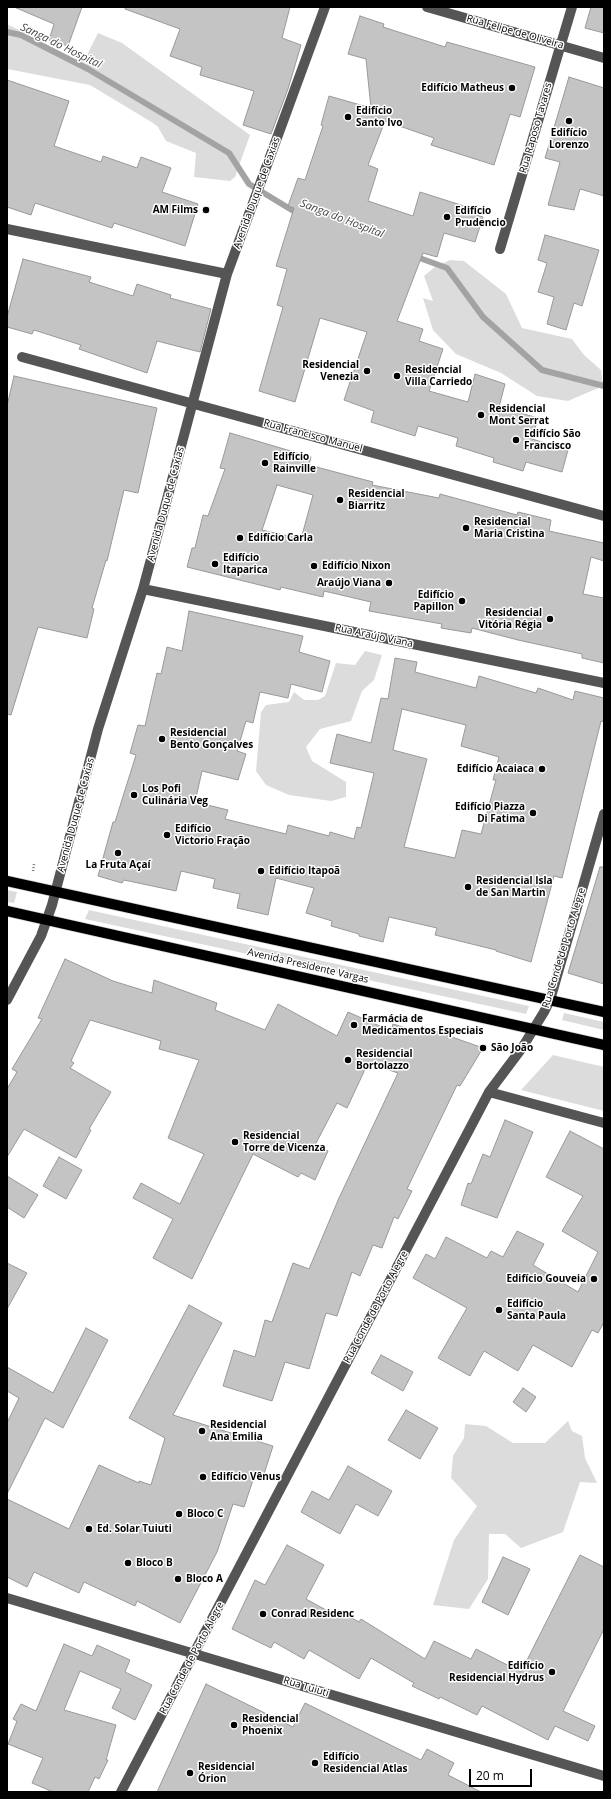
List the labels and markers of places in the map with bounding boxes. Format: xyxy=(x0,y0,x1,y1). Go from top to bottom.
place label: Edifício Matheus xyxy=(421,82,504,94)
marker: Edifício Matheus xyxy=(507,83,517,93)
place label: Edifício Santo Ivo xyxy=(356,105,402,128)
marker: Edifício Santo Ivo xyxy=(343,112,353,122)
marker: Edifício Lorenzo xyxy=(564,116,574,126)
place label: Edifício Lorenzo xyxy=(549,127,589,150)
place label: AM Films xyxy=(153,204,198,216)
marker: AM Films xyxy=(201,205,211,215)
place label: Edifício Prudencio xyxy=(455,205,506,228)
marker: Edifício Prudencio xyxy=(442,212,452,222)
place label: Residencial Venezia xyxy=(302,359,359,382)
place label: Residencial Villa Carriedo xyxy=(405,364,472,388)
marker: Residencial Venezia xyxy=(362,366,372,376)
marker: Residencial Villa Carriedo xyxy=(392,371,402,381)
place label: Residencial Mont Serrat xyxy=(489,403,549,426)
marker: Residencial Mont Serrat xyxy=(476,410,486,420)
place label: Edifício São Francisco xyxy=(524,428,581,452)
marker: Edifício São Francisco xyxy=(511,435,521,445)
place label: Edifício Rainville xyxy=(273,451,316,474)
marker: Edifício Rainville xyxy=(260,458,270,468)
place label: Residencial Biarritz xyxy=(348,488,405,512)
marker: Residencial Biarritz xyxy=(335,495,345,505)
place label: Residencial Maria Cristina xyxy=(474,516,545,540)
marker: Residencial Maria Cristina xyxy=(461,523,471,533)
place label: Edifício Carla xyxy=(248,532,313,544)
marker: Edifício Carla xyxy=(235,533,245,543)
place label: Edifício Itaparica xyxy=(223,552,268,576)
marker: Edifício Itaparica xyxy=(210,559,220,569)
place label: Edifício Nixon xyxy=(322,560,391,572)
marker: Edifício Nixon xyxy=(309,561,319,571)
place label: Araújo Viana xyxy=(317,577,381,589)
marker: Araújo Viana xyxy=(384,578,394,588)
place label: Edifício Papillon xyxy=(413,589,454,612)
marker: Edifício Papillon xyxy=(457,596,467,606)
place label: Residencial Vitória Régia xyxy=(478,607,542,630)
marker: Residencial Vitória Régia xyxy=(545,614,555,624)
place label: Residencial Bento Gonçalves xyxy=(170,727,253,750)
marker: Residencial Bento Gonçalves xyxy=(157,734,167,744)
place label: Edifício Acaiaca xyxy=(457,763,534,775)
marker: Edifício Acaiaca xyxy=(537,764,547,774)
place label: Los Pofi Culinária Veg xyxy=(142,783,208,806)
marker: Los Pofi Culinária Veg xyxy=(129,790,139,800)
place label: Edifício Piazza Di Fatima xyxy=(455,801,525,824)
marker: Edifício Piazza Di Fatima xyxy=(528,808,538,818)
place label: Edifício Victorio Fração xyxy=(175,823,250,846)
marker: Edifício Victorio Fração xyxy=(162,830,172,840)
marker: La Fruta Açaí xyxy=(113,848,123,858)
place label: La Fruta Açaí xyxy=(86,859,150,871)
place label: Edifício Itapoã xyxy=(269,865,340,877)
marker: Edifício Itapoã xyxy=(256,866,266,876)
place label: Residencial Isla de San Martin xyxy=(476,875,553,898)
marker: Residencial Isla de San Martin xyxy=(463,882,473,892)
place label: Farmácia de Medicamentos Especiais xyxy=(362,1013,483,1036)
marker: Farmácia de Medicamentos Especiais xyxy=(349,1020,359,1030)
place label: São João xyxy=(491,1042,533,1054)
marker: São João xyxy=(478,1043,488,1053)
place label: Residencial Bortolazzo xyxy=(356,1048,413,1072)
marker: Residencial Bortolazzo xyxy=(343,1055,353,1065)
place label: Residencial Torre de Vicenza xyxy=(243,1130,325,1154)
marker: Residencial Torre de Vicenza xyxy=(230,1137,240,1147)
place label: Edifício Gouveia xyxy=(506,1273,586,1285)
marker: Edifício Gouveia xyxy=(589,1274,599,1284)
place label: Edifício Santa Paula xyxy=(507,1298,566,1322)
marker: Edifício Santa Paula xyxy=(494,1305,504,1315)
place label: Residencial Ana Emilia xyxy=(210,1419,267,1442)
marker: Residencial Ana Emilia xyxy=(197,1426,207,1436)
place label: Edifício Vênus xyxy=(211,1471,280,1483)
marker: Edifício Vênus xyxy=(198,1472,208,1482)
place label: Bloco C xyxy=(187,1508,223,1520)
marker: Bloco C xyxy=(174,1509,184,1519)
place label: Ed. Solar Tuiuti xyxy=(97,1523,172,1535)
marker: Ed. Solar Tuiuti xyxy=(84,1524,94,1534)
place label: Bloco B xyxy=(136,1557,173,1569)
marker: Bloco B xyxy=(123,1558,133,1568)
place label: Bloco A xyxy=(186,1573,223,1585)
marker: Bloco A xyxy=(173,1574,183,1584)
place label: Conrad Residenc xyxy=(271,1608,354,1620)
marker: Conrad Residenc xyxy=(258,1609,268,1619)
place label: Edifício Residencial Hydrus xyxy=(449,1660,544,1684)
marker: Edifício Residencial Hydrus xyxy=(547,1667,557,1677)
place label: Residencial Phoenix xyxy=(242,1713,299,1736)
marker: Residencial Phoenix xyxy=(229,1720,239,1730)
place label: Edifício Residencial Atlas xyxy=(323,1751,408,1774)
marker: Edifício Residencial Atlas xyxy=(310,1758,320,1768)
place label: Residencial Órion xyxy=(198,1761,255,1784)
marker: Residencial Órion xyxy=(185,1768,195,1778)

